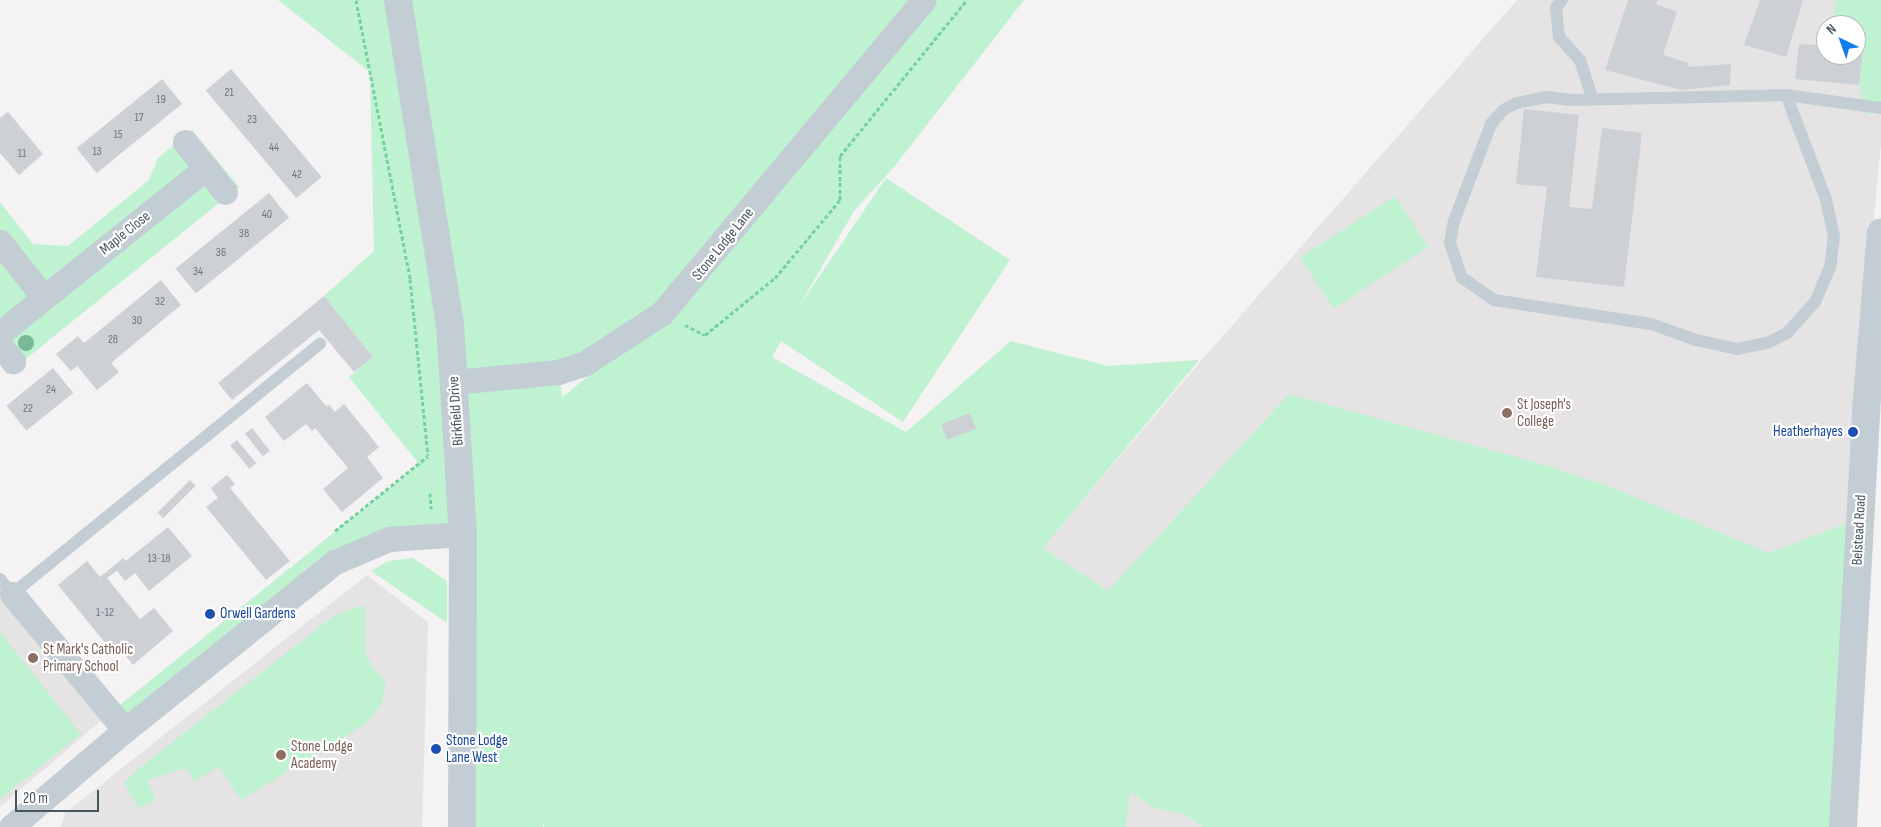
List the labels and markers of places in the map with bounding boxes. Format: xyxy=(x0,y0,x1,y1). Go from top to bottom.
place label: St Joseph's College xyxy=(1517,395,1571,430)
marker: St Joseph's College xyxy=(1501,407,1513,419)
place label: Heatherhayes xyxy=(1773,423,1843,441)
marker: Heatherhayes xyxy=(1847,426,1859,438)
place label: Orwell Gardens xyxy=(220,605,296,623)
marker: Orwell Gardens xyxy=(204,608,216,620)
place label: St Mark's Catholic Primary School xyxy=(43,640,133,675)
marker: St Mark's Catholic Primary School xyxy=(27,652,39,664)
place label: Stone Lodge Lane West xyxy=(446,731,508,766)
place label: Stone Lodge Academy xyxy=(291,737,353,772)
marker: Stone Lodge Lane West xyxy=(430,743,442,755)
marker: Stone Lodge Academy xyxy=(275,749,287,761)

